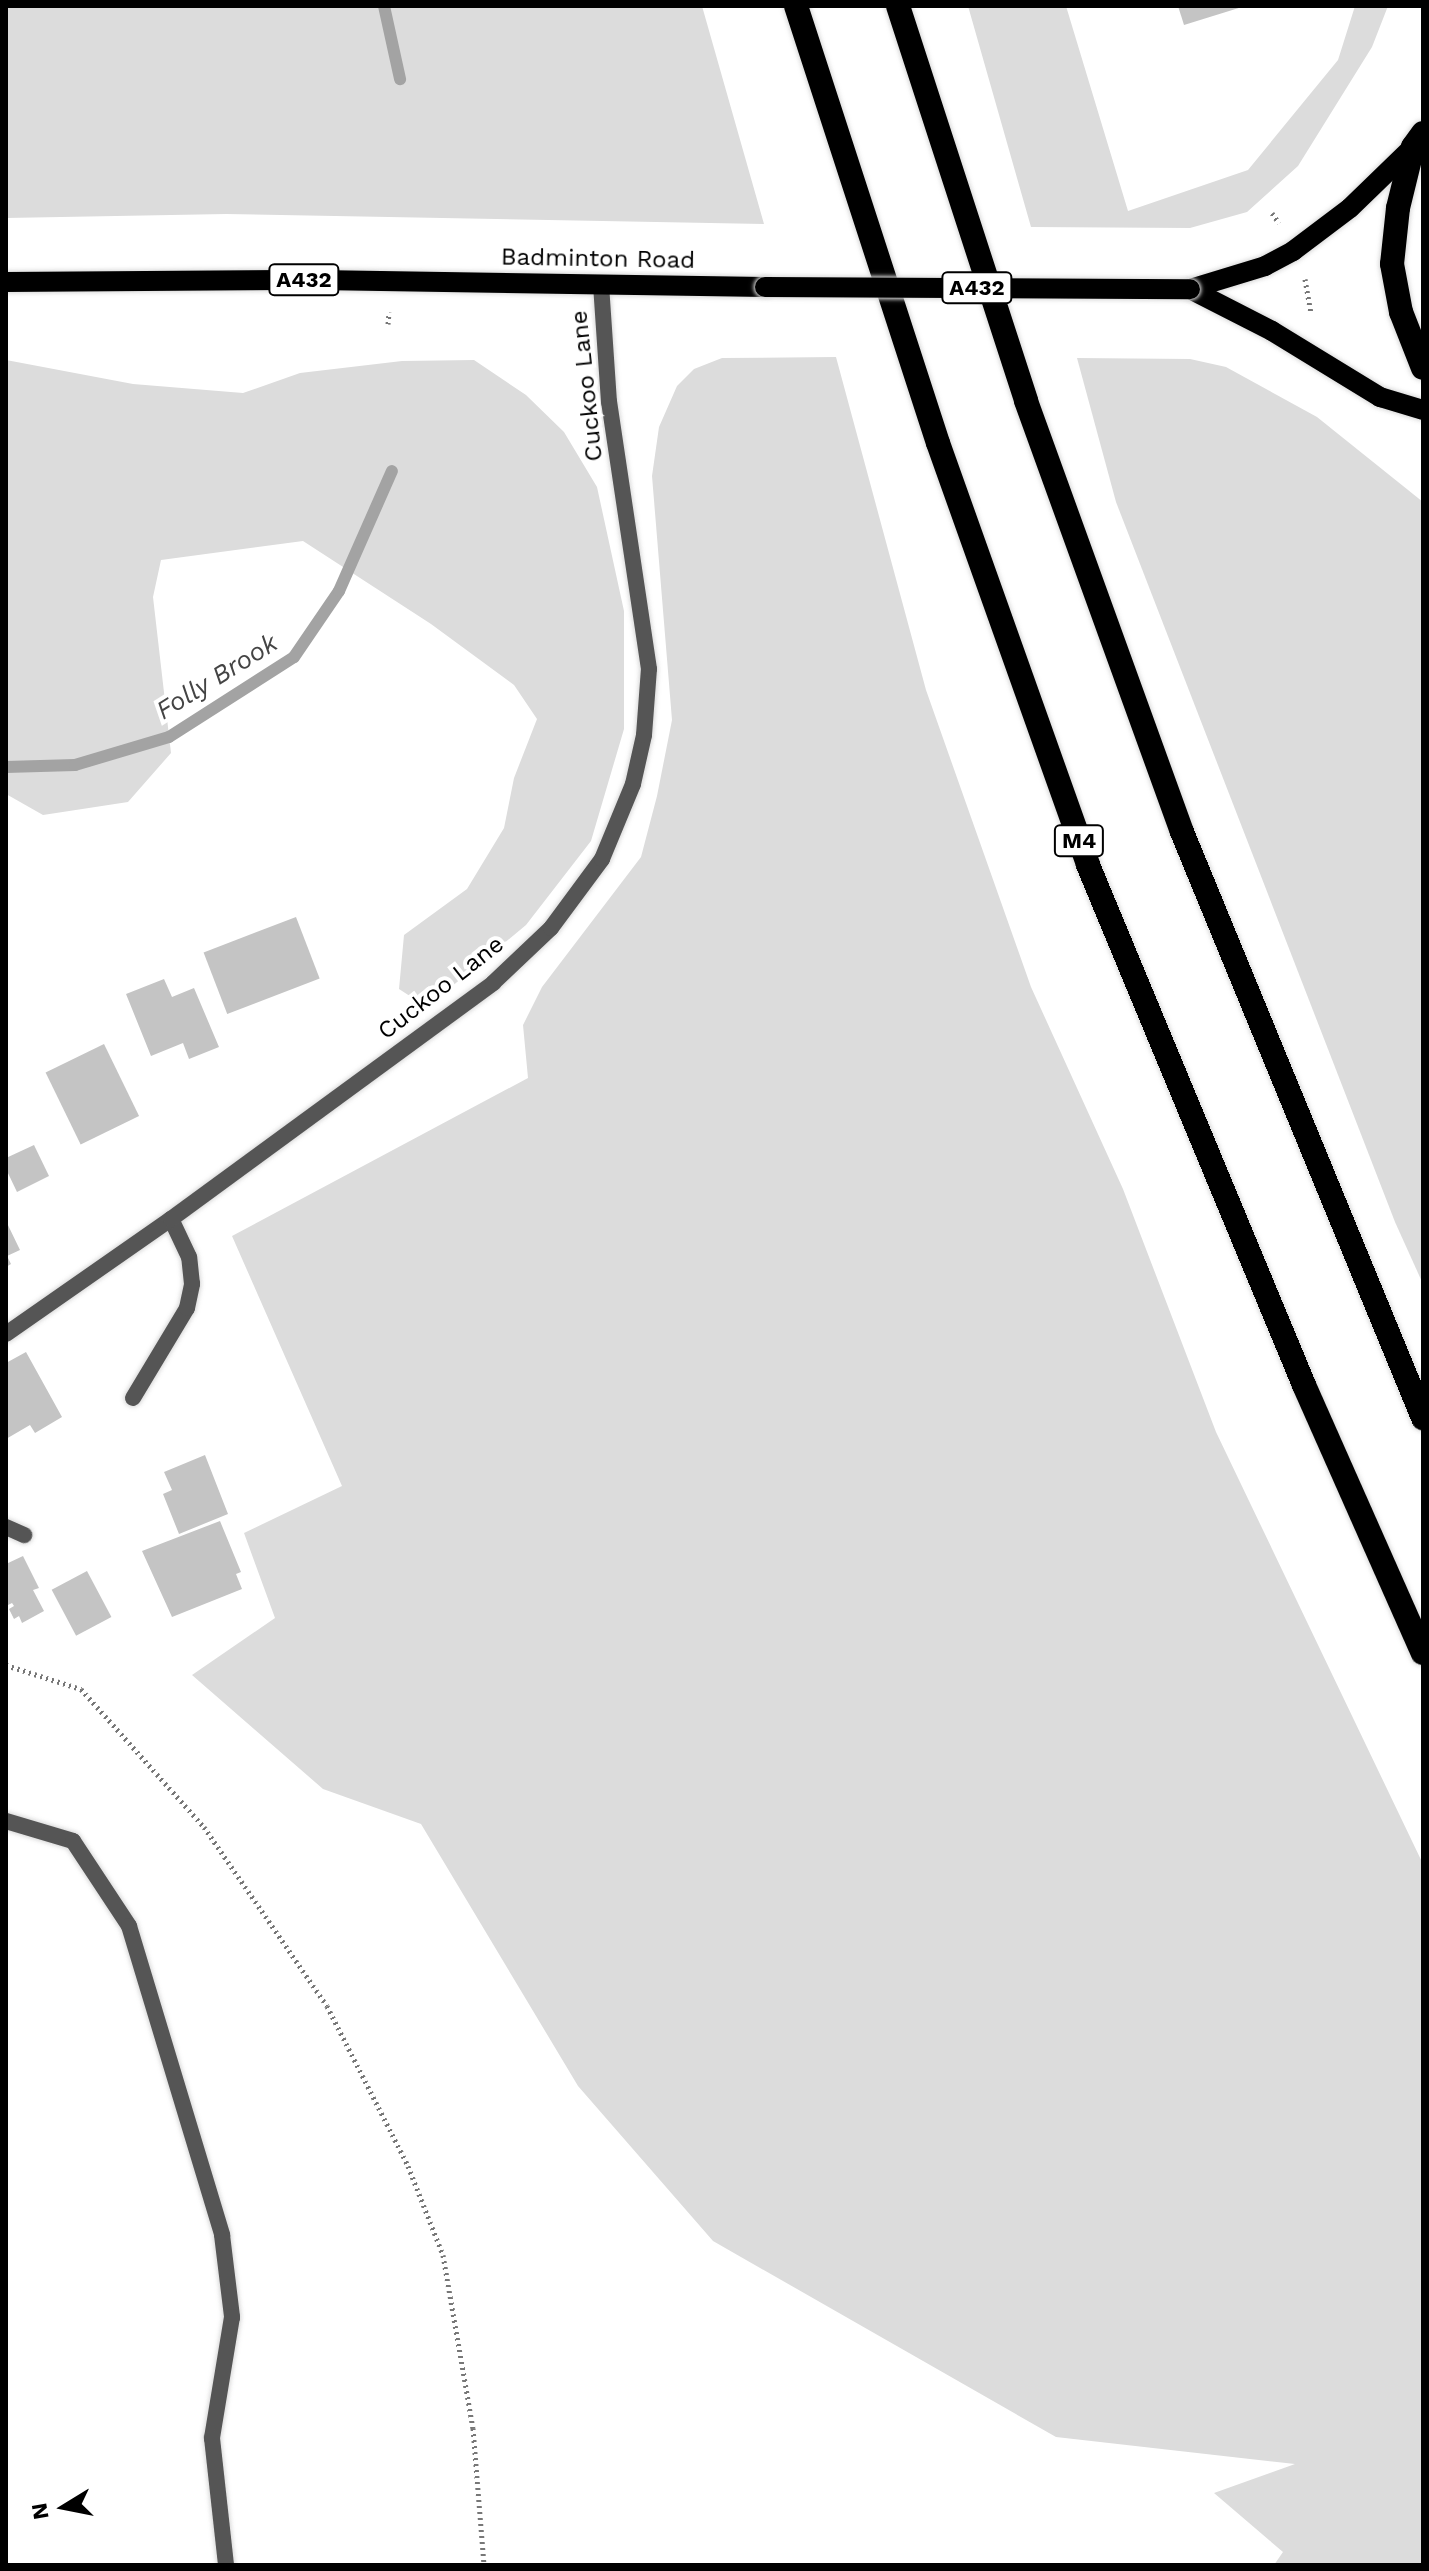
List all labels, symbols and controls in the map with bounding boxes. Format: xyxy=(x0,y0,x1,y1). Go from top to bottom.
street label: Badminton Road xyxy=(501,243,695,275)
road number: A432 xyxy=(268,262,340,298)
road number: A432 xyxy=(941,270,1013,306)
street label: Cuckoo Lane xyxy=(565,309,609,463)
water label: Folly Brook xyxy=(150,627,284,727)
road number: M4 xyxy=(1053,823,1105,859)
street label: Cuckoo Lane xyxy=(372,930,510,1046)
north arrow xyxy=(24,2467,104,2547)
text: N xyxy=(26,2501,54,2521)

